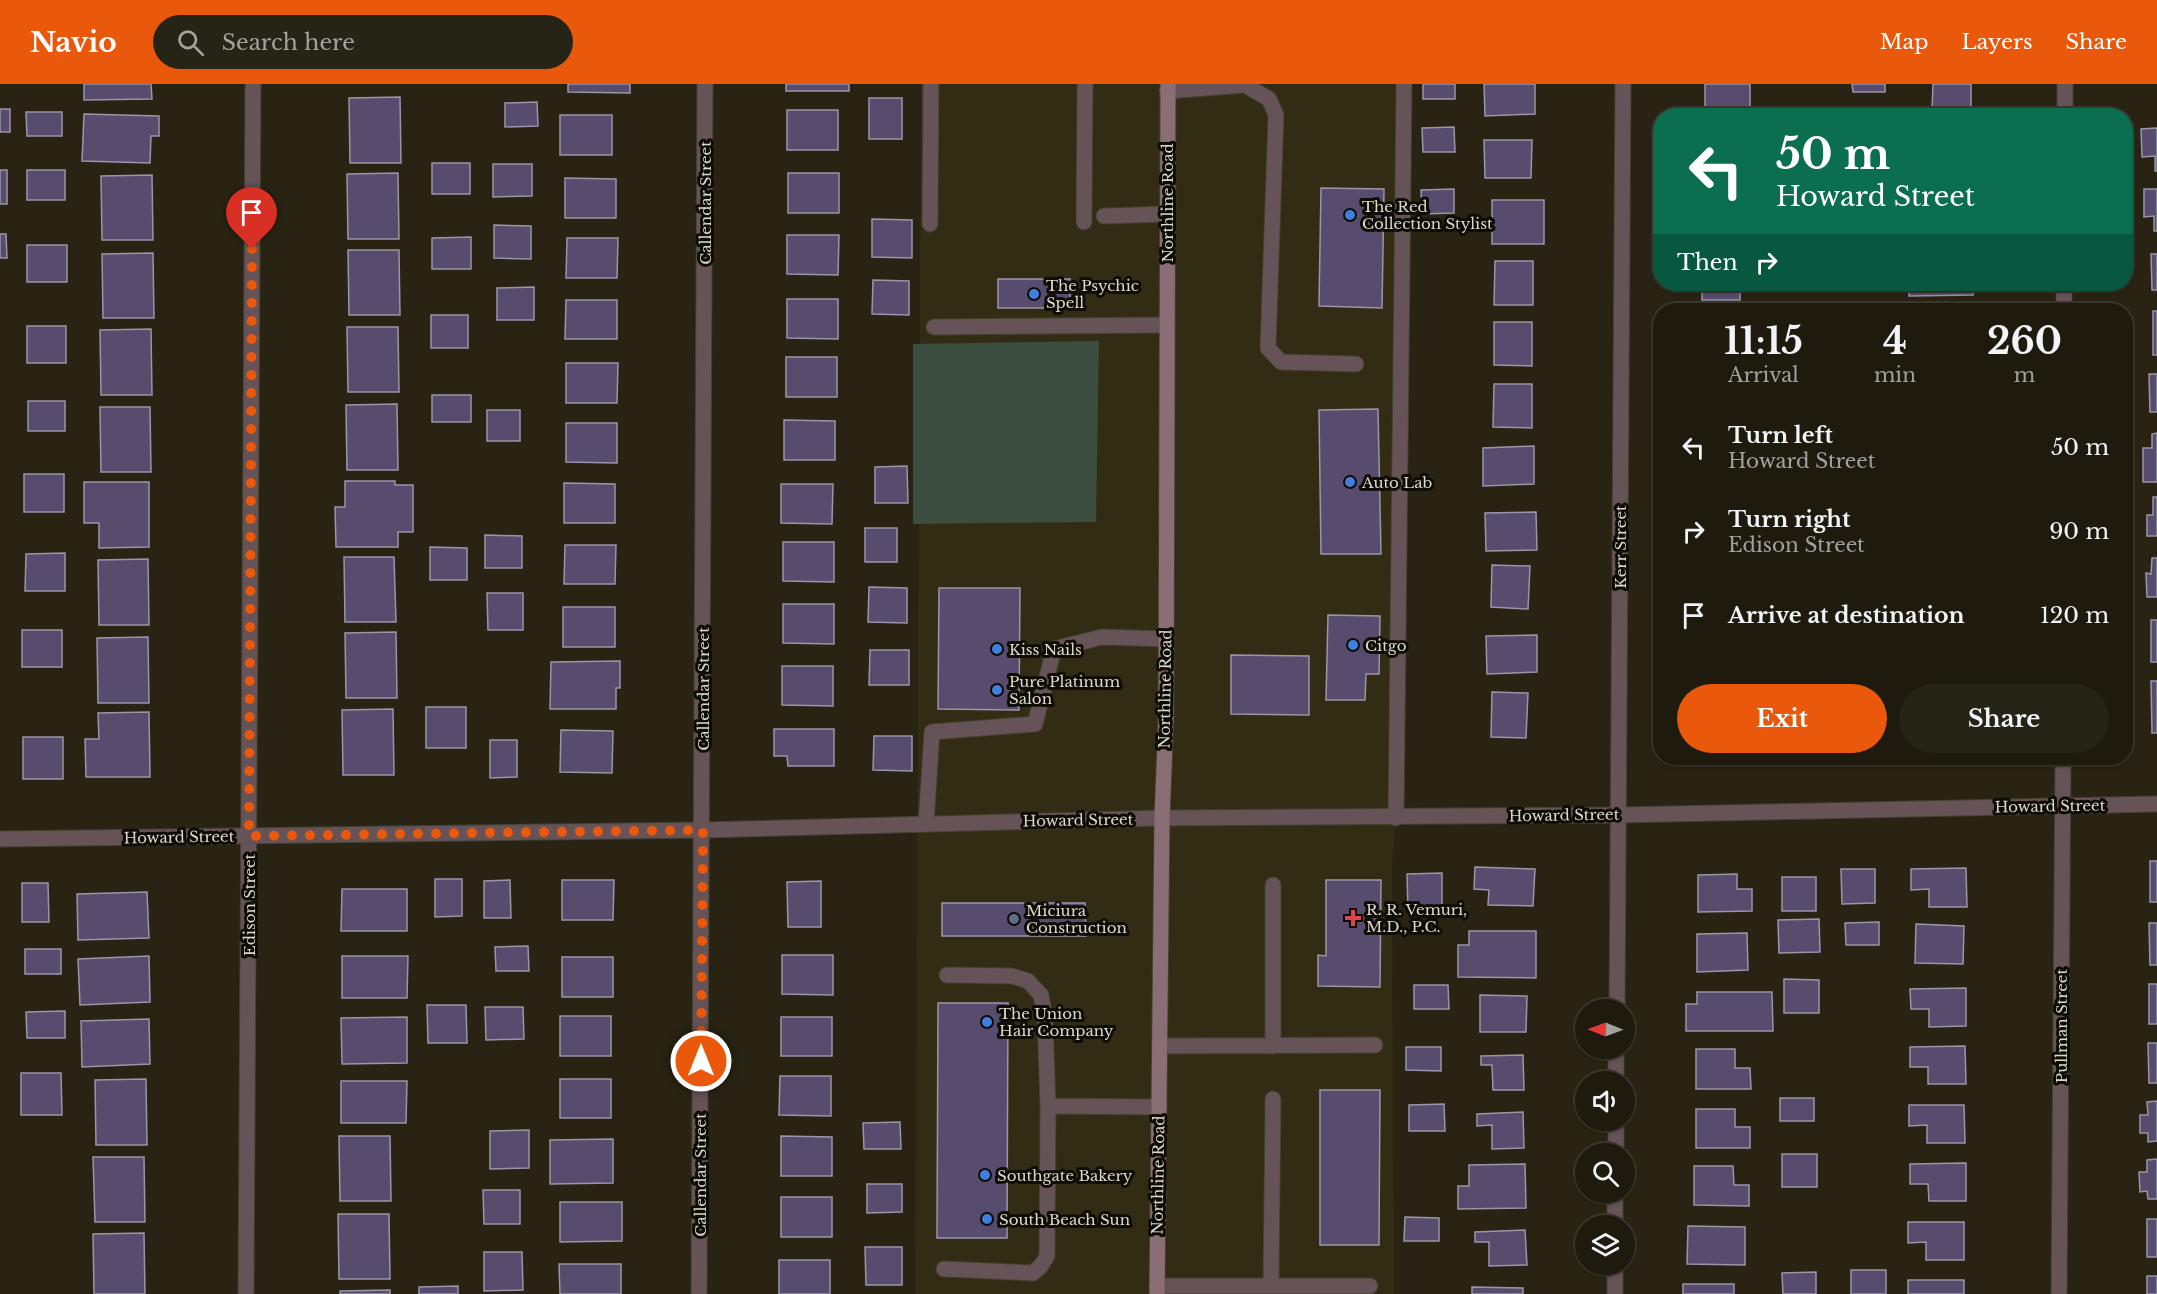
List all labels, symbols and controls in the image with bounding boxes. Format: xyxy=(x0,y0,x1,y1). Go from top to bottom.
search box xyxy=(153,15,573,69)
text: Navio xyxy=(30,25,117,60)
icon: search xyxy=(174,26,207,59)
text: Search here xyxy=(222,29,355,56)
text: Map xyxy=(1880,29,1929,55)
text: Layers xyxy=(1962,29,2033,55)
text: Share xyxy=(2066,29,2127,55)
text: 50 m xyxy=(1776,128,1890,180)
icon: left xyxy=(1677,132,1755,210)
street label: Callendar Street xyxy=(696,141,715,265)
street label: Northline Road xyxy=(1158,143,1177,263)
text: Howard Street xyxy=(1776,180,1975,213)
pin xyxy=(226,187,277,249)
icon: arrive xyxy=(235,196,268,229)
place label: The Red Collection Stylist xyxy=(1362,197,1493,233)
marker: The Red Collection Stylist xyxy=(1343,208,1357,222)
icon: right xyxy=(1750,246,1783,279)
text: Then xyxy=(1677,249,1738,276)
place label: The Psychic Spell xyxy=(1046,276,1139,312)
marker: The Psychic Spell xyxy=(1027,287,1041,301)
text: 11:15 xyxy=(1724,319,1803,364)
text: 4 xyxy=(1883,319,1907,364)
text: 260 xyxy=(1987,319,2062,364)
text: Arrival xyxy=(1728,363,1799,387)
text: min xyxy=(1874,363,1916,387)
text: m xyxy=(2014,363,2035,387)
text: Turn left xyxy=(1728,422,1833,449)
icon: left xyxy=(1677,431,1710,464)
text: 50 m xyxy=(2051,434,2109,461)
text: Howard Street xyxy=(1728,449,1875,473)
place label: Auto Lab xyxy=(1361,473,1432,492)
marker: Auto Lab xyxy=(1343,475,1357,489)
street label: Kerr Street xyxy=(1611,505,1630,589)
text: Turn right xyxy=(1728,506,1850,533)
icon: right xyxy=(1677,515,1710,548)
text: 90 m xyxy=(2049,518,2109,545)
text: Edison Street xyxy=(1728,533,1865,557)
icon: arrive xyxy=(1677,599,1710,632)
text: Arrive at destination xyxy=(1728,602,1965,629)
text: 120 m xyxy=(2040,602,2109,629)
street label: Callendar Street xyxy=(694,627,713,751)
street label: Northline Road xyxy=(1154,629,1176,749)
place label: Citgo xyxy=(1365,636,1407,655)
marker: Citgo xyxy=(1346,638,1360,652)
place label: Kiss Nails xyxy=(1009,640,1082,659)
marker: Kiss Nails xyxy=(990,642,1004,656)
place label: Pure Platinum Salon xyxy=(1009,672,1120,708)
marker: Pure Platinum Salon xyxy=(990,683,1004,697)
button: Exit xyxy=(1677,684,1887,753)
button: Share xyxy=(1899,684,2109,753)
street label: Howard Street xyxy=(1995,796,2106,816)
street label: Howard Street xyxy=(1509,805,1620,825)
street label: Howard Street xyxy=(1023,810,1134,830)
street label: Howard Street xyxy=(124,827,235,847)
street label: Edison Street xyxy=(240,853,259,956)
place label: R. R. Vemuri, M.D., P.C. xyxy=(1366,900,1467,936)
place label: Miciura Construction xyxy=(1026,901,1127,937)
marker: R. R. Vemuri, M.D., P.C. xyxy=(1344,909,1362,927)
marker: Miciura Construction xyxy=(1007,912,1021,926)
street label: Pullman Street xyxy=(2052,969,2071,1083)
north arrow xyxy=(1575,999,1635,1059)
map controls xyxy=(1575,999,1635,1275)
place label: The Union Hair Company xyxy=(999,1004,1114,1040)
marker: The Union Hair Company xyxy=(980,1015,994,1029)
position arrow xyxy=(669,1029,733,1093)
button: sound xyxy=(1575,1071,1635,1131)
street label: Callendar Street xyxy=(691,1113,710,1237)
street label: Northline Road xyxy=(1147,1115,1169,1235)
button: search xyxy=(1575,1143,1635,1203)
place label: Southgate Bakery xyxy=(997,1166,1133,1185)
marker: Southgate Bakery xyxy=(978,1168,992,1182)
place label: South Beach Sun xyxy=(999,1210,1130,1229)
marker: South Beach Sun xyxy=(980,1212,994,1226)
button: layers xyxy=(1575,1215,1635,1275)

